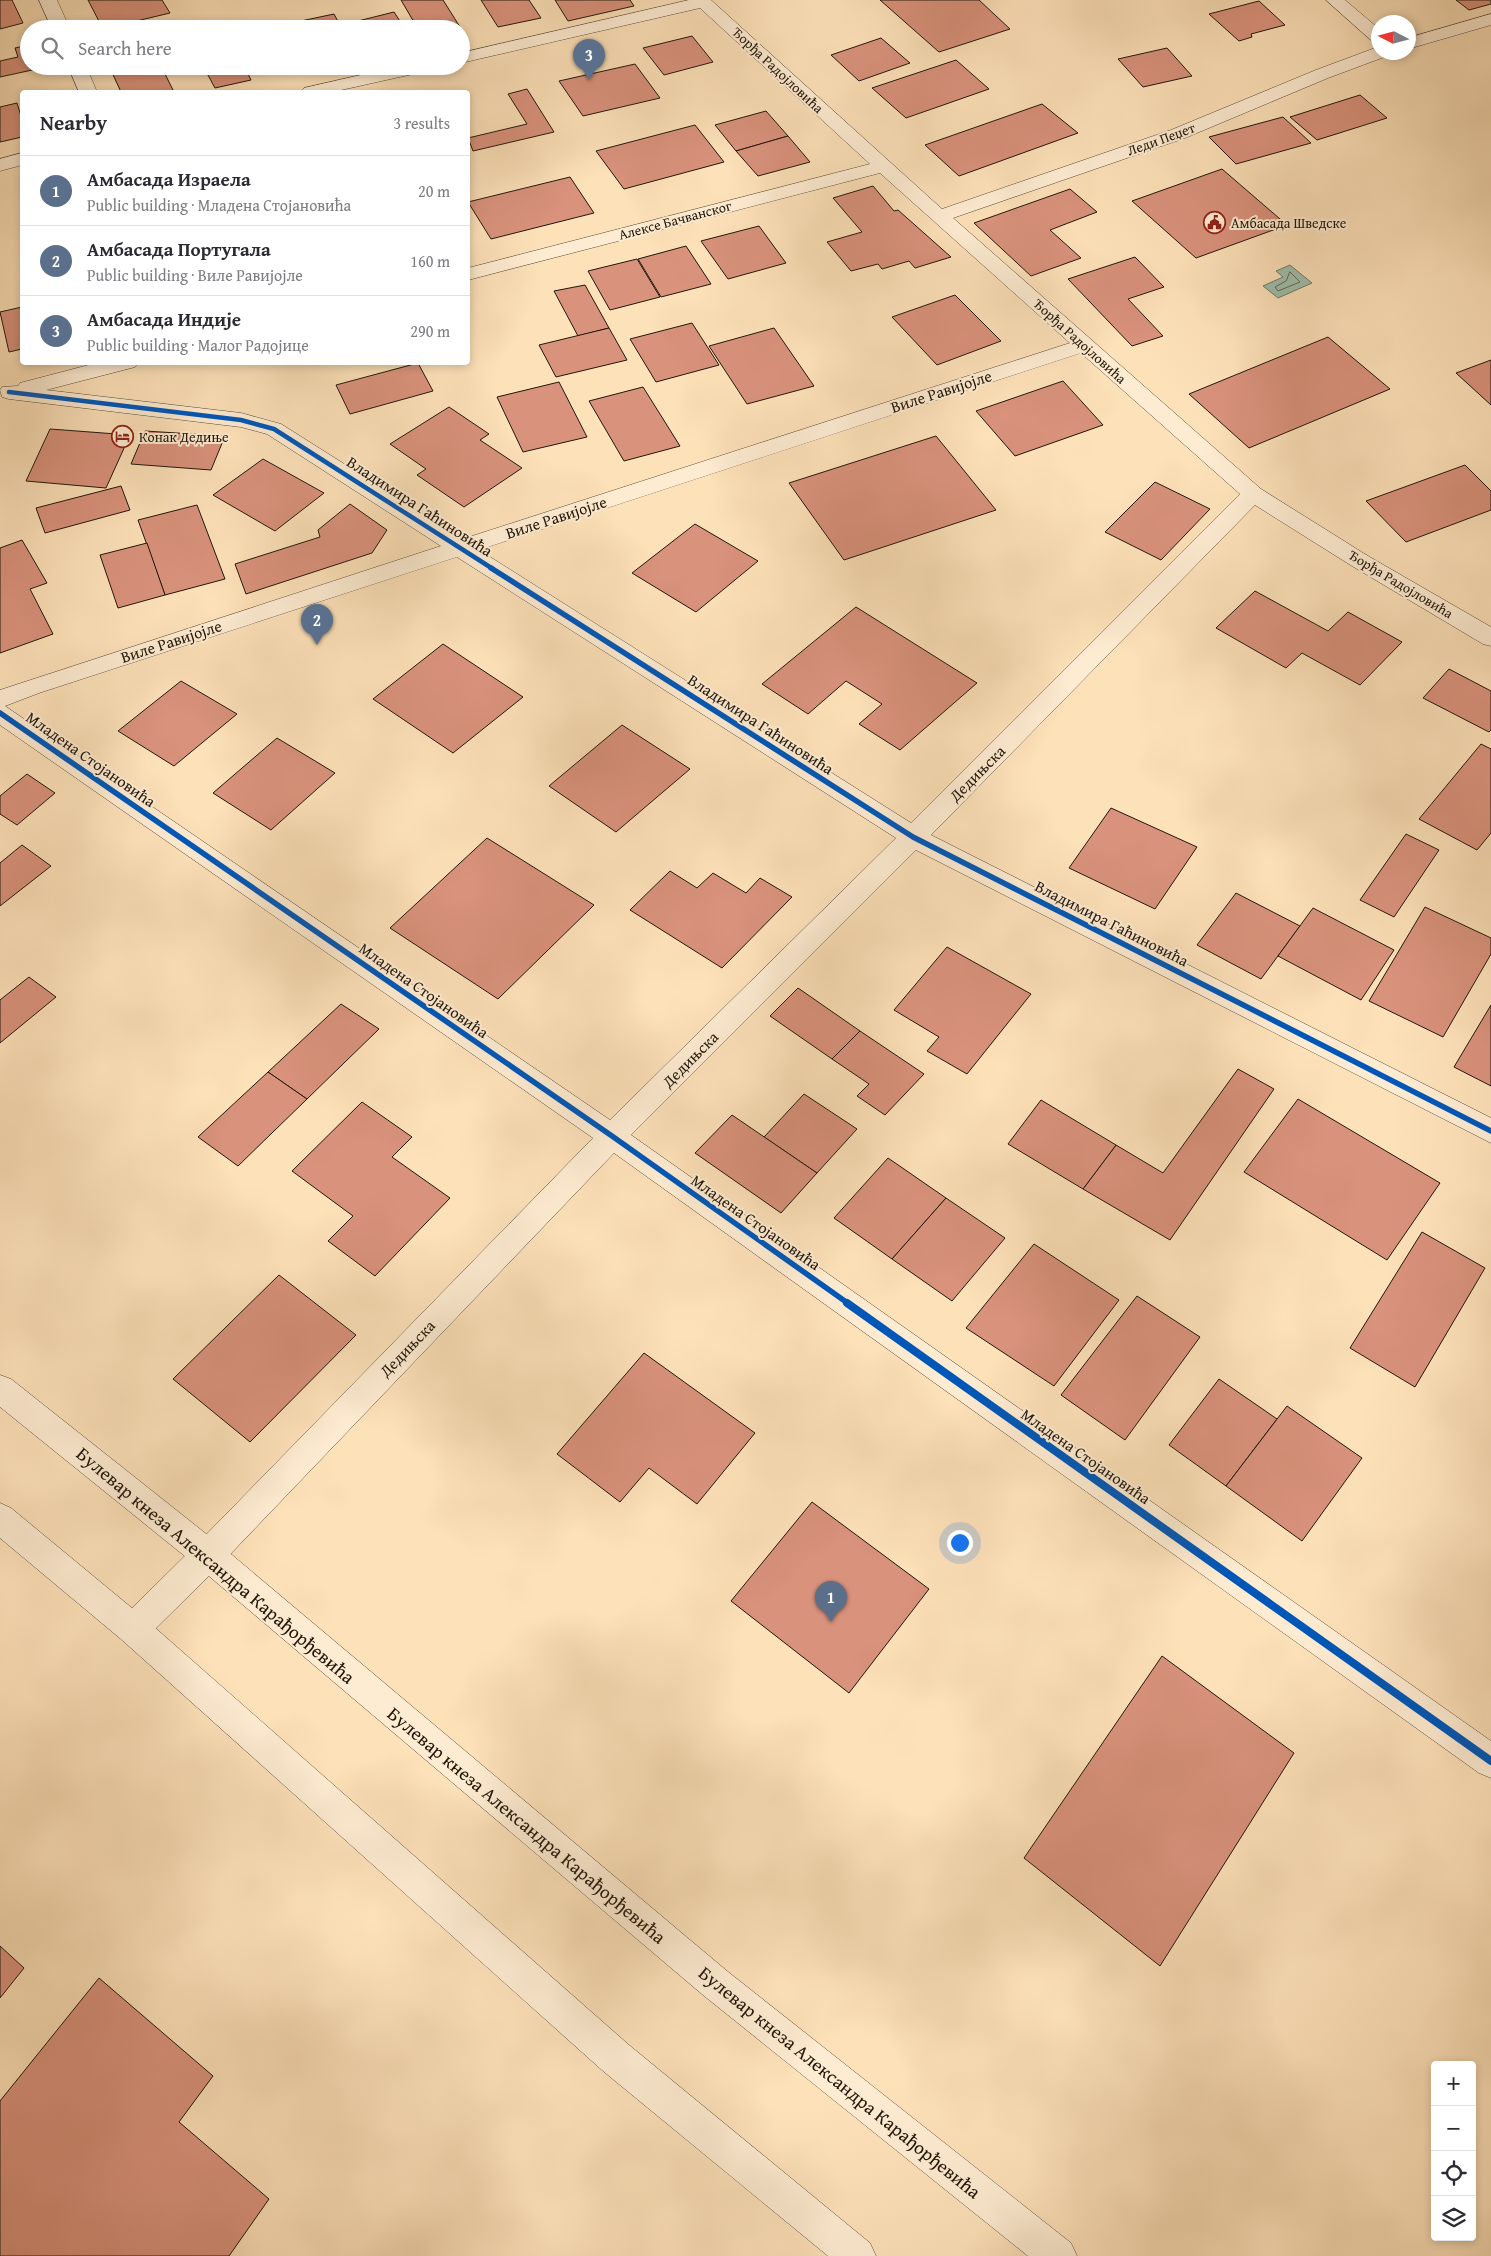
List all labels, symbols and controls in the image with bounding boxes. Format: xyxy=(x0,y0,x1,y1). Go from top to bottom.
north arrow xyxy=(1371,15,1416,60)
search box xyxy=(20,20,470,75)
street label: Ђорђа Радојловића xyxy=(728,22,828,118)
icon: search xyxy=(38,34,66,62)
text: Search here xyxy=(78,34,172,62)
pin: 3 xyxy=(573,39,605,80)
text: Nearby xyxy=(40,107,107,138)
text: 3 results xyxy=(393,111,450,135)
street label: Леди Пеџет xyxy=(1124,117,1198,161)
text: Амбасада Израела xyxy=(87,165,251,193)
text: 1 xyxy=(52,179,60,203)
text: 20 m xyxy=(418,179,450,203)
text: Public building · Младена Стојановића xyxy=(87,193,351,217)
street label: Алексе Бачванског xyxy=(616,195,734,245)
public building icon: Амбасада Шведске xyxy=(1203,211,1227,235)
place label: Амбасада Шведске xyxy=(1231,213,1347,233)
text: Амбасада Португала xyxy=(87,235,271,263)
text: 2 xyxy=(52,249,60,273)
text: 160 m xyxy=(410,249,450,273)
text: Public building · Виле Равијојле xyxy=(87,263,303,287)
street label: Ђорђа Радојловића xyxy=(1029,294,1131,388)
text: Амбасада Индије xyxy=(87,305,241,333)
text: 3 xyxy=(52,319,60,343)
text: 290 m xyxy=(410,319,450,343)
text: Public building · Малог Радојице xyxy=(87,333,309,357)
street label: Виле Равијојле xyxy=(887,363,995,419)
hotel icon: Конак Дедиње xyxy=(111,425,135,449)
place label: Конак Дедиње xyxy=(139,427,229,447)
street label: Владимира Гаћиновића xyxy=(342,450,498,562)
street label: Виле Равијојле xyxy=(502,489,610,545)
street label: Ђорђа Радојловића xyxy=(1345,545,1457,623)
pin: 2 xyxy=(301,604,333,645)
street label: Виле Равијојле xyxy=(117,613,225,669)
street label: Владимира Гаћиновића xyxy=(683,668,839,780)
street label: Младена Стојановића xyxy=(21,705,161,813)
street label: Дедињска xyxy=(943,739,1011,807)
street label: Владимира Гаћиновића xyxy=(1031,874,1193,972)
street label: Младена Стојановића xyxy=(354,936,494,1044)
street label: Дедињска xyxy=(656,1025,724,1093)
street label: Младена Стојановића xyxy=(686,1168,826,1276)
street label: Дедињска xyxy=(373,1314,441,1383)
street label: Младена Стојановића xyxy=(1016,1402,1156,1510)
street label: Булевар кнеза Александра Карађорђевића xyxy=(71,1440,361,1690)
your location xyxy=(947,1530,973,1556)
pin: 1 xyxy=(815,1581,847,1622)
street label: Булевар кнеза Александра Карађорђевића xyxy=(382,1700,672,1950)
street label: Булевар кнеза Александра Карађорђевића xyxy=(693,1959,987,2205)
map controls xyxy=(1431,2061,1476,2241)
button: + xyxy=(1431,2061,1476,2106)
button: − xyxy=(1431,2106,1476,2151)
button: locate xyxy=(1431,2151,1476,2196)
button: layers xyxy=(1431,2196,1476,2241)

